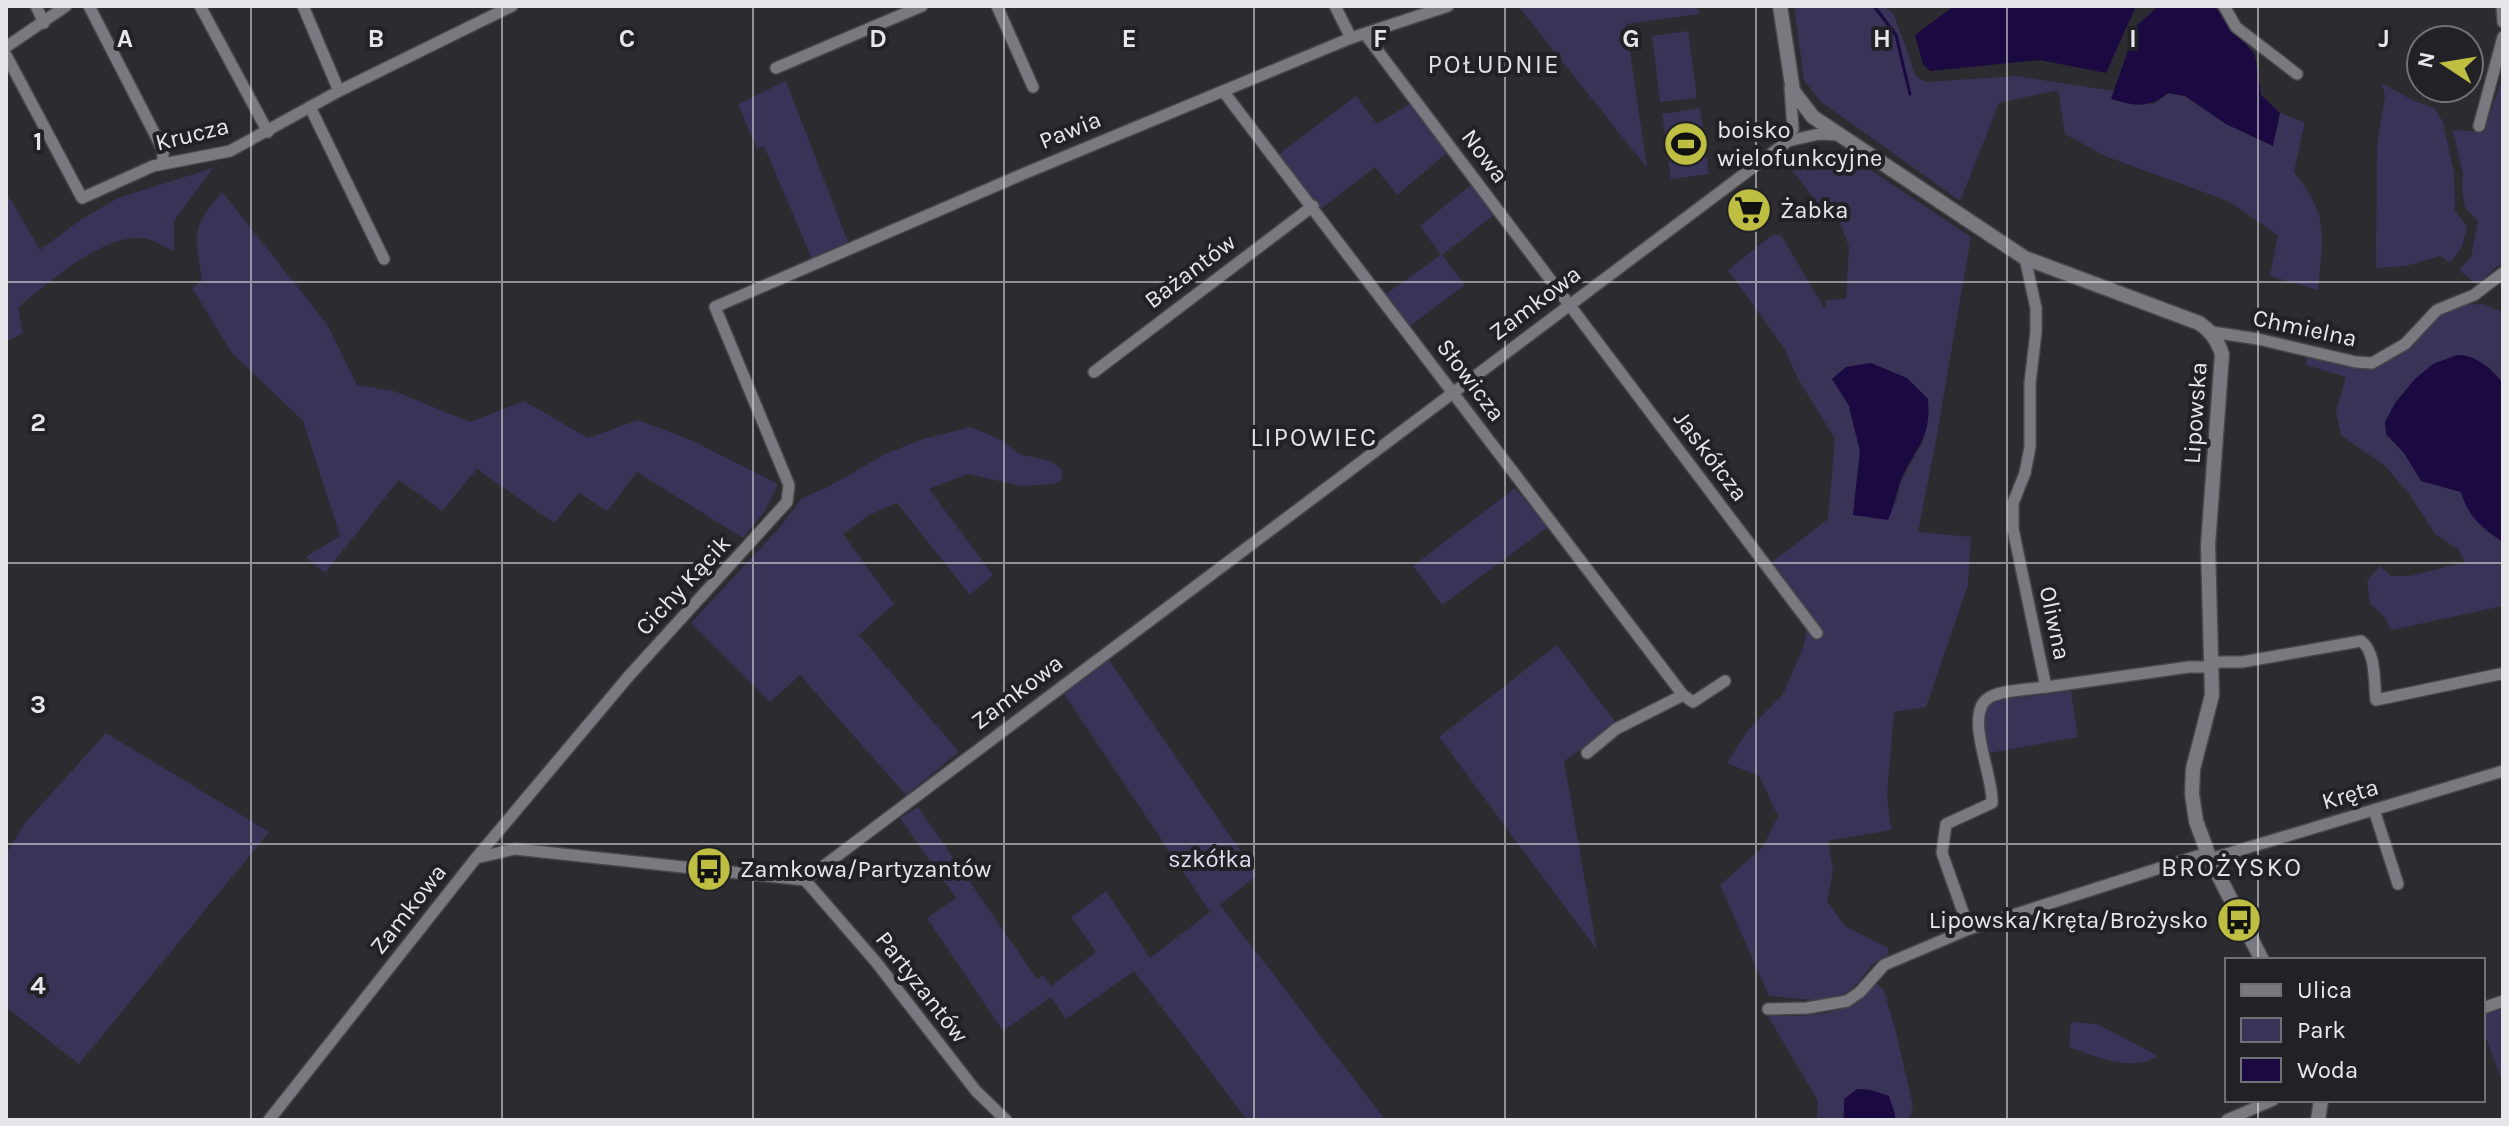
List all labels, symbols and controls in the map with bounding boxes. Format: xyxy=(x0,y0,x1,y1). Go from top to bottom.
text: A xyxy=(117,23,133,54)
text: B xyxy=(368,23,384,54)
text: C xyxy=(619,23,635,54)
text: D xyxy=(869,23,887,54)
text: E xyxy=(1121,23,1137,54)
text: F xyxy=(1373,23,1387,54)
text: G xyxy=(1622,23,1640,54)
text: H xyxy=(1873,23,1891,54)
text: I xyxy=(2129,23,2137,54)
text: J xyxy=(2378,23,2390,54)
north arrow xyxy=(2405,24,2485,104)
district label: POŁUDNIE xyxy=(1427,49,1561,80)
text: N xyxy=(2412,50,2441,70)
street label: Pawia xyxy=(1035,105,1105,155)
street label: Krucza xyxy=(152,111,232,157)
place label: boisko wielofunkcyjne xyxy=(1717,116,1882,172)
sports icon: boisko wielofunkcyjne xyxy=(1662,120,1710,168)
street label: Nowa xyxy=(1456,124,1514,188)
text: 1 xyxy=(33,126,43,157)
supermarket icon: Żabka xyxy=(1725,186,1773,234)
place label: Żabka xyxy=(1780,196,1848,224)
street label: Bażantów xyxy=(1139,228,1241,314)
street label: Zamkowa xyxy=(1484,260,1586,346)
street label: Chmielna xyxy=(2250,303,2360,353)
street label: Słowicza xyxy=(1431,333,1511,427)
street label: Lipowska xyxy=(2177,361,2213,465)
street label: Jaskółcza xyxy=(1668,405,1754,507)
text: 2 xyxy=(30,407,46,438)
district label: LIPOWIEC xyxy=(1250,422,1378,453)
street label: Cichy Kącik xyxy=(630,529,736,641)
street label: Oliwna xyxy=(2034,584,2076,662)
street label: Zamkowa xyxy=(966,649,1068,735)
text: 3 xyxy=(30,689,46,720)
street label: Kręta xyxy=(2318,773,2382,815)
bus stop icon: Zamkowa/Partyzantów xyxy=(685,845,733,893)
park label: szkółka xyxy=(1168,845,1252,873)
district label: BROŻYSKO xyxy=(2161,852,2303,883)
place label: Zamkowa/Partyzantów xyxy=(740,855,991,883)
street label: Zamkowa xyxy=(364,858,452,960)
bus stop icon: Lipowska/Kręta/Brożysko xyxy=(2215,896,2263,944)
place label: Lipowska/Kręta/Brożysko xyxy=(1929,906,2208,934)
street label: Partyzantów xyxy=(870,926,974,1048)
legend xyxy=(2225,958,2485,1102)
text: 4 xyxy=(30,970,46,1001)
text: Ulica xyxy=(2297,976,2352,1004)
text: Park xyxy=(2297,1016,2346,1044)
text: Woda xyxy=(2297,1056,2358,1084)

